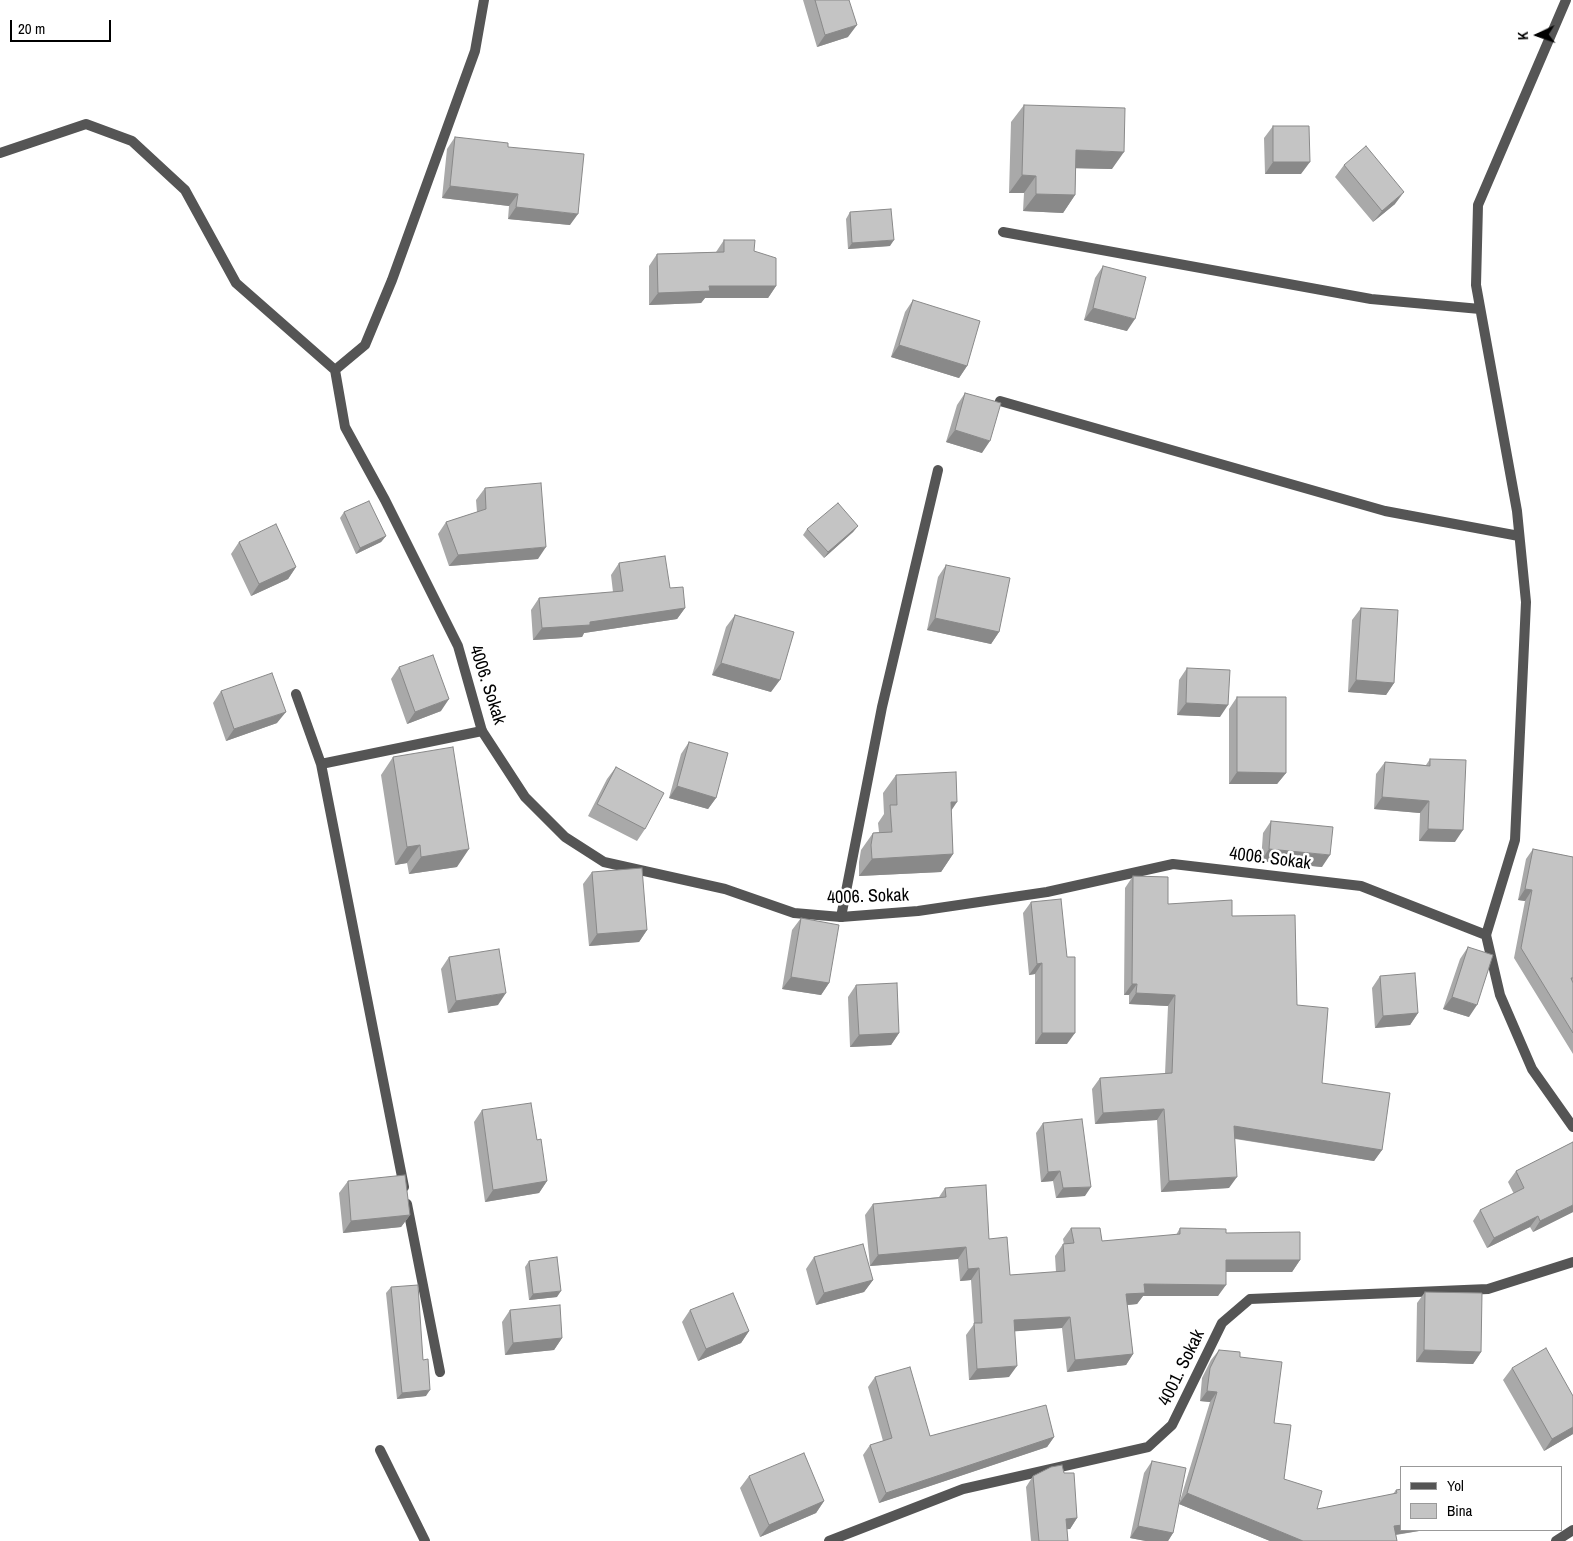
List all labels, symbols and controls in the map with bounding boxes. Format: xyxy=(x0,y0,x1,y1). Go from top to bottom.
scale bar xyxy=(12,10,114,42)
north arrow xyxy=(1513,10,1563,60)
text: 20 m xyxy=(18,18,45,39)
text: K xyxy=(1514,31,1532,40)
street label: 4006. Sokak xyxy=(464,643,510,727)
street label: 4006. Sokak xyxy=(1228,843,1312,875)
street label: 4006. Sokak xyxy=(827,885,909,909)
street label: 4001. Sokak xyxy=(1154,1326,1210,1410)
legend xyxy=(1400,1466,1563,1531)
text: Yol xyxy=(1447,1475,1464,1496)
text: Bina xyxy=(1447,1500,1472,1521)

